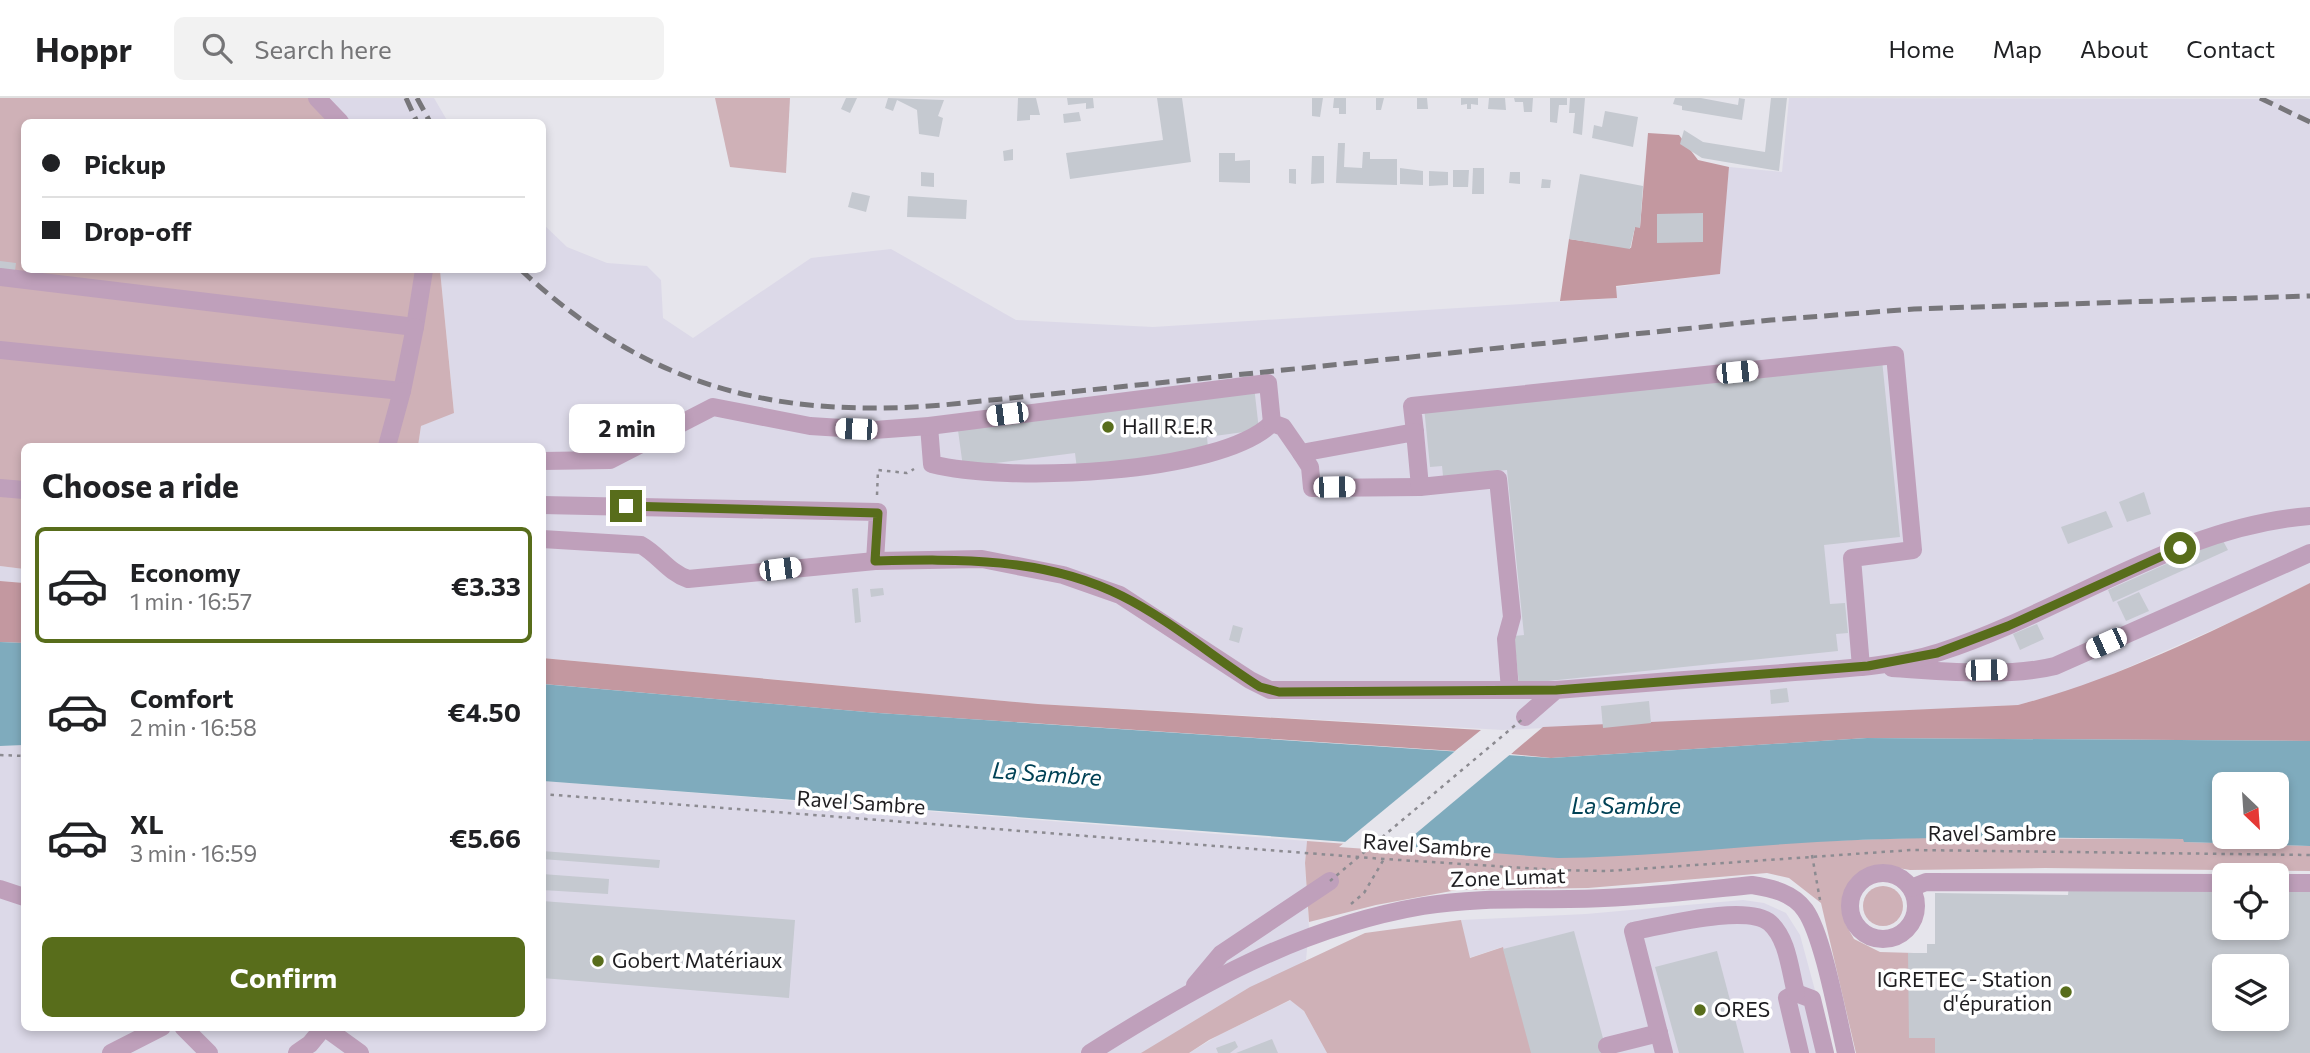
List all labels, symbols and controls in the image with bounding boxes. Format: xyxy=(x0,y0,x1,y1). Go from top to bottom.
search box xyxy=(174,17,664,80)
text: Hoppr xyxy=(35,28,132,69)
icon: search xyxy=(198,29,236,67)
text: Search here xyxy=(254,33,392,64)
text: Home xyxy=(1889,34,1955,63)
text: Map xyxy=(1993,34,2042,63)
text: About xyxy=(2080,34,2148,63)
text: Contact xyxy=(2186,34,2275,63)
text: Pickup xyxy=(84,148,166,179)
text: Drop-off xyxy=(84,215,191,246)
car xyxy=(1716,359,1759,385)
car xyxy=(985,401,1030,427)
callout: 2 min xyxy=(568,404,684,454)
place label: Hall R.E.R xyxy=(1122,413,1214,438)
text: 2 min xyxy=(598,414,656,442)
car xyxy=(835,418,878,440)
marker: Hall R.E.R xyxy=(1100,419,1116,435)
text: Choose a ride xyxy=(42,465,239,505)
car xyxy=(1313,476,1356,498)
route end xyxy=(610,490,642,522)
route start xyxy=(2164,532,2196,564)
icon: car xyxy=(46,554,109,617)
text: Economy xyxy=(130,556,241,587)
car xyxy=(758,556,803,582)
text: €3.33 xyxy=(451,570,521,601)
text: 1 min · 16:57 xyxy=(130,587,252,615)
car xyxy=(2083,625,2130,661)
car xyxy=(1965,659,2008,681)
icon: car xyxy=(46,680,109,743)
text: Comfort xyxy=(130,682,233,713)
text: €4.50 xyxy=(448,696,521,727)
text: 2 min · 16:58 xyxy=(130,713,257,741)
water label: La Sambre xyxy=(991,755,1103,791)
north arrow xyxy=(2212,772,2289,849)
map controls xyxy=(2212,772,2289,1031)
street label: Ravel Sambre xyxy=(796,785,926,818)
water label: La Sambre xyxy=(1571,791,1681,819)
icon: car xyxy=(46,806,109,869)
text: XL xyxy=(130,808,164,839)
street label: Ravel Sambre xyxy=(1928,820,2056,845)
text: €5.66 xyxy=(449,822,521,853)
street label: Ravel Sambre xyxy=(1362,828,1492,861)
text: 3 min · 16:59 xyxy=(130,839,257,867)
street label: Zone Lumat xyxy=(1450,862,1566,891)
button: locate xyxy=(2212,863,2289,940)
button: Confirm xyxy=(42,937,525,1017)
place label: Gobert Matériaux xyxy=(612,947,783,972)
marker: Gobert Matériaux xyxy=(590,953,606,969)
button: layers xyxy=(2212,954,2289,1031)
place label: IGRETEC - Station d'épuration xyxy=(1877,966,2052,1015)
marker: IGRETEC - Station d'épuration xyxy=(2058,984,2074,1000)
place label: ORES xyxy=(1714,996,1770,1021)
marker: ORES xyxy=(1692,1002,1708,1018)

